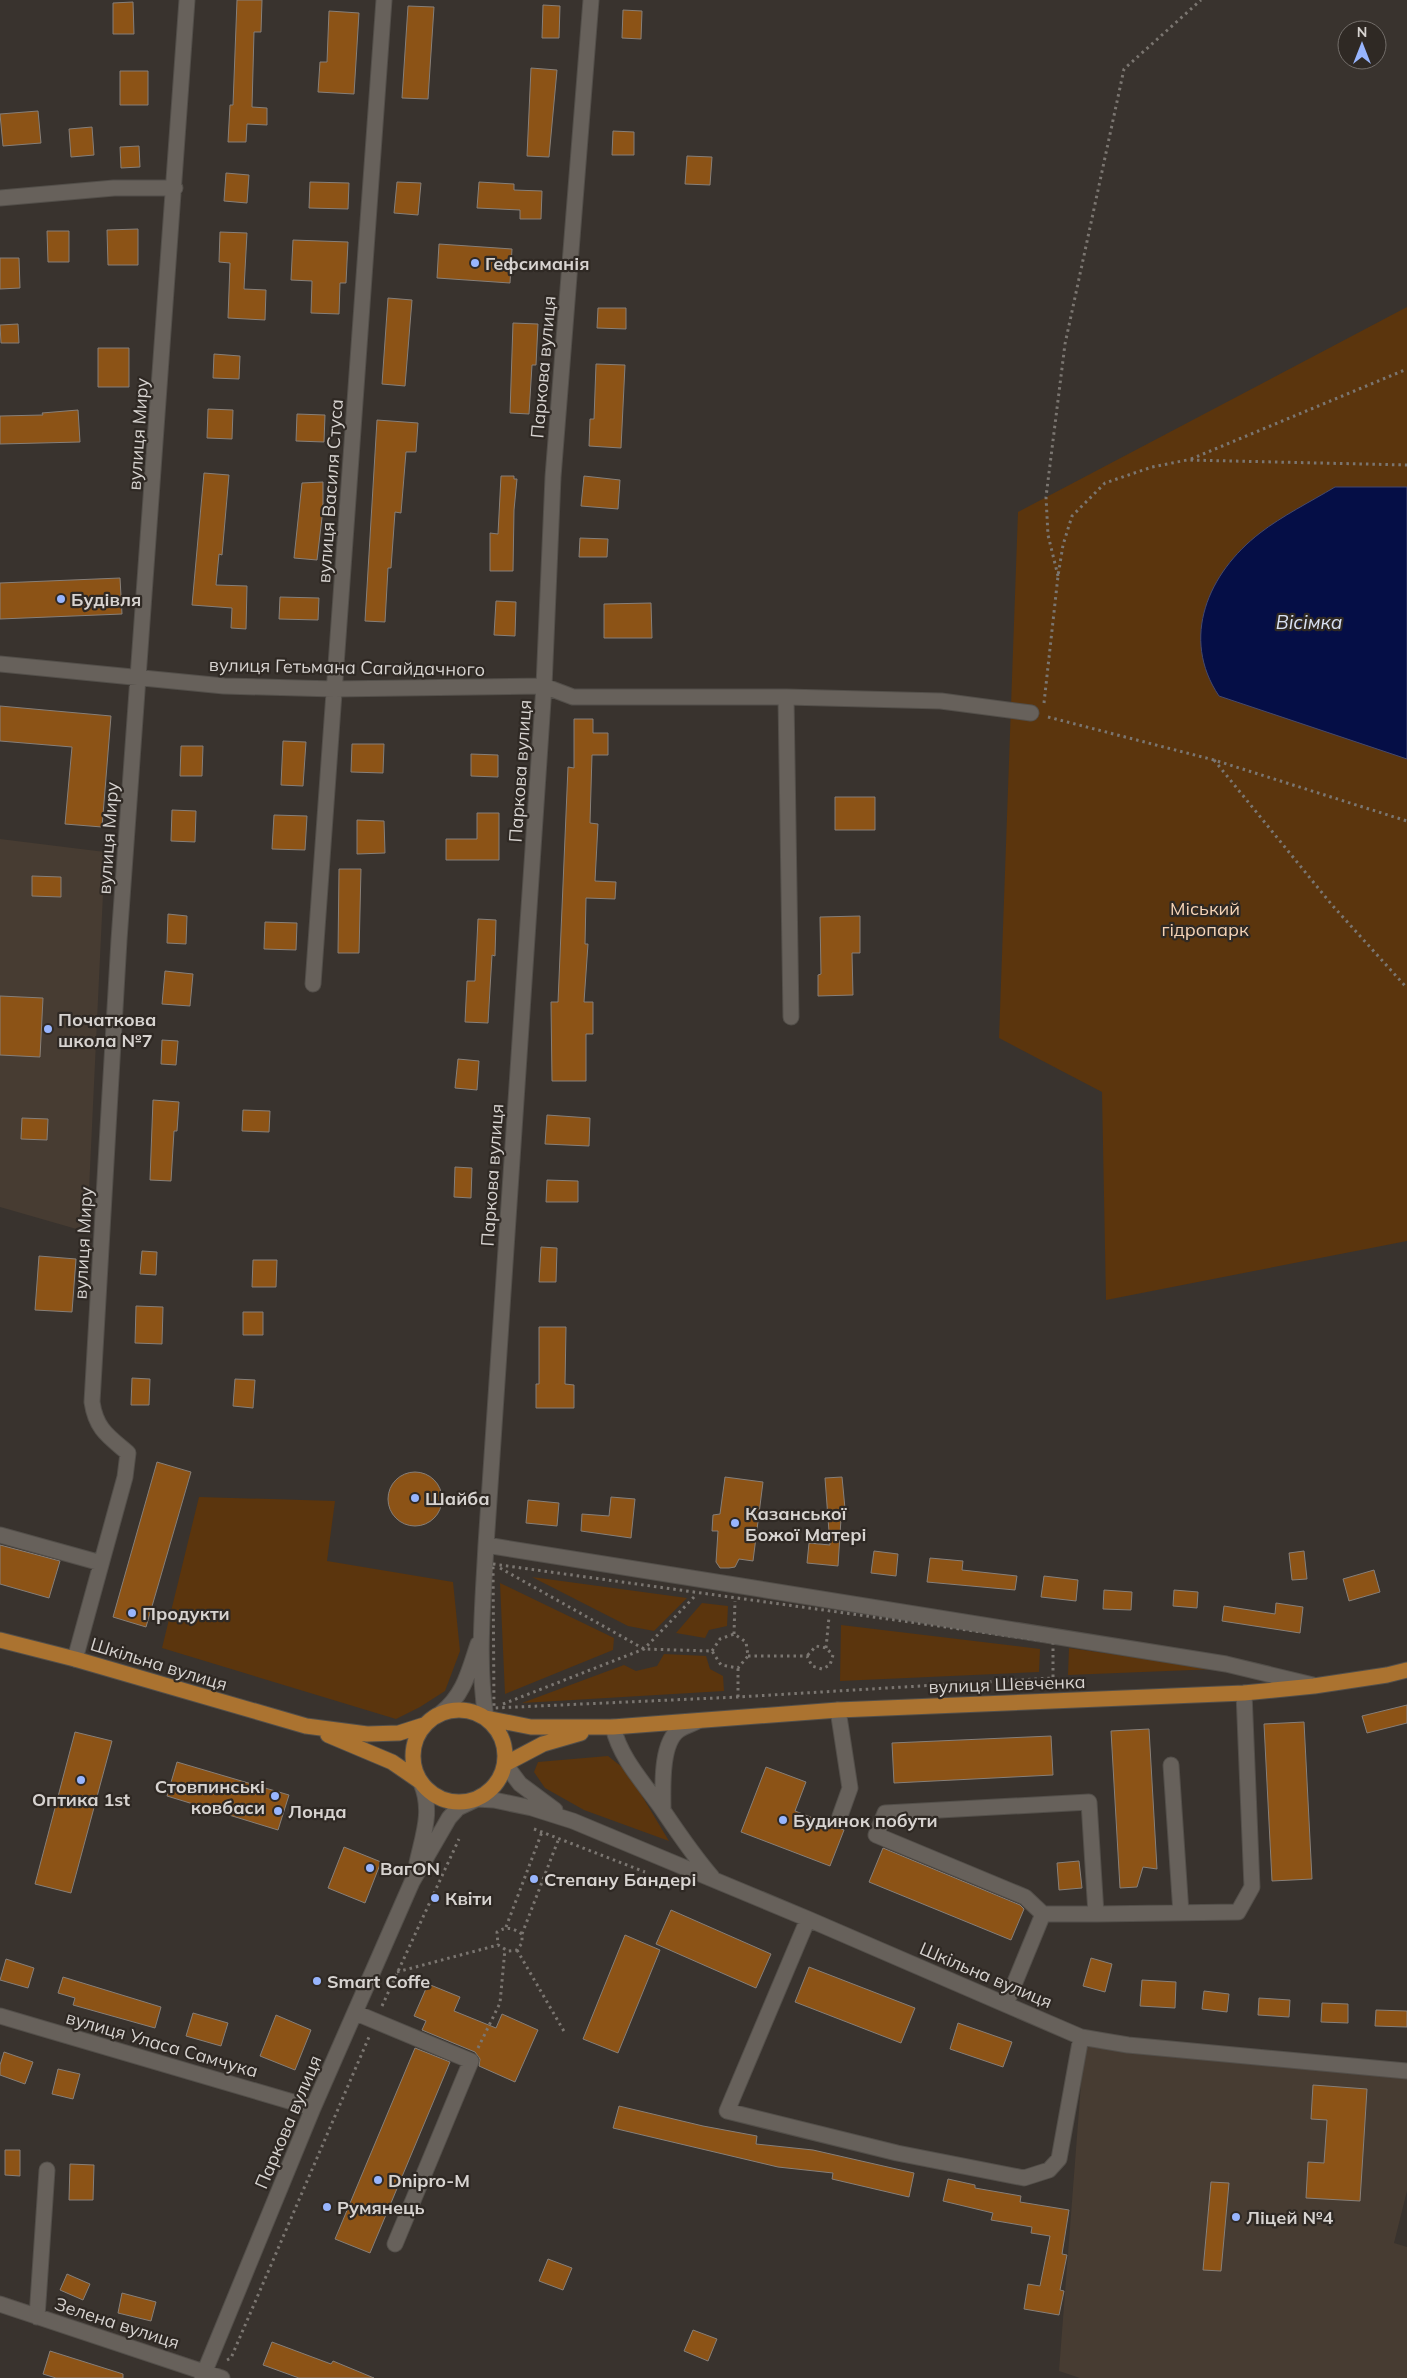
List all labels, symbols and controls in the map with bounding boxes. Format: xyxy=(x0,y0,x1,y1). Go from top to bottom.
north arrow xyxy=(1337,20,1387,70)
text: N xyxy=(1357,23,1367,41)
place label: Гефсиманія xyxy=(485,252,589,275)
marker: Гефсиманія xyxy=(469,257,481,269)
street label: Паркова вулиця xyxy=(525,295,561,439)
street label: вулиця Миру xyxy=(123,377,153,491)
street label: вулиця Василя Стуса xyxy=(312,398,348,584)
place label: Будівля xyxy=(71,588,141,611)
marker: Будівля xyxy=(55,593,67,605)
water label: Вісімка xyxy=(1276,610,1342,634)
street label: вулиця Гетьмана Сагайдачного xyxy=(209,653,485,681)
street label: Паркова вулиця xyxy=(504,699,536,843)
street label: вулиця Миру xyxy=(93,781,123,895)
park label: Міський гідропарк xyxy=(1161,897,1249,941)
place label: Початкова школа №7 xyxy=(58,1008,156,1052)
marker: Початкова школа №7 xyxy=(42,1023,54,1035)
street label: Паркова вулиця xyxy=(476,1103,508,1247)
street label: вулиця Миру xyxy=(69,1186,97,1300)
place label: Шайба xyxy=(425,1487,490,1510)
marker: Шайба xyxy=(409,1492,421,1504)
place label: Казанської Божої Матері xyxy=(745,1502,867,1546)
marker: Казанської Божої Матері xyxy=(729,1517,741,1529)
place label: Продукти xyxy=(142,1602,230,1625)
marker: Продукти xyxy=(126,1607,138,1619)
street label: Шкільна вулиця xyxy=(88,1632,230,1696)
street label: вулиця Шевченка xyxy=(928,1670,1086,1698)
marker: Оптика 1st xyxy=(75,1774,87,1786)
place label: Стовпинські ковбаси xyxy=(155,1775,265,1819)
place label: Оптика 1st xyxy=(32,1788,130,1811)
marker: Стовпинські ковбаси xyxy=(269,1790,281,1802)
place label: Лонда xyxy=(288,1800,347,1823)
marker: Лонда xyxy=(272,1805,284,1817)
place label: Будинок побути xyxy=(793,1809,938,1832)
marker: Будинок побути xyxy=(777,1814,789,1826)
place label: ВагON xyxy=(380,1857,440,1880)
marker: ВагON xyxy=(364,1862,376,1874)
place label: Степану Бандері xyxy=(544,1868,696,1891)
marker: Степану Бандері xyxy=(528,1873,540,1885)
place label: Квiти xyxy=(445,1887,492,1910)
marker: Квiти xyxy=(429,1892,441,1904)
street label: Шкільна вулиця xyxy=(916,1937,1056,2013)
place label: Smart Coffe xyxy=(327,1970,430,1993)
marker: Smart Coffe xyxy=(311,1975,323,1987)
street label: вулиця Уласа Самчука xyxy=(63,2006,261,2082)
street label: Паркова вулиця xyxy=(249,2052,327,2192)
place label: Dnipro-M xyxy=(388,2169,470,2192)
marker: Dnipro-M xyxy=(372,2174,384,2186)
place label: Румянець xyxy=(337,2196,425,2219)
marker: Румянець xyxy=(321,2201,333,2213)
place label: Ліцей №4 xyxy=(1246,2206,1333,2229)
marker: Ліцей №4 xyxy=(1230,2211,1242,2223)
street label: Зелена вулиця xyxy=(52,2292,182,2354)

